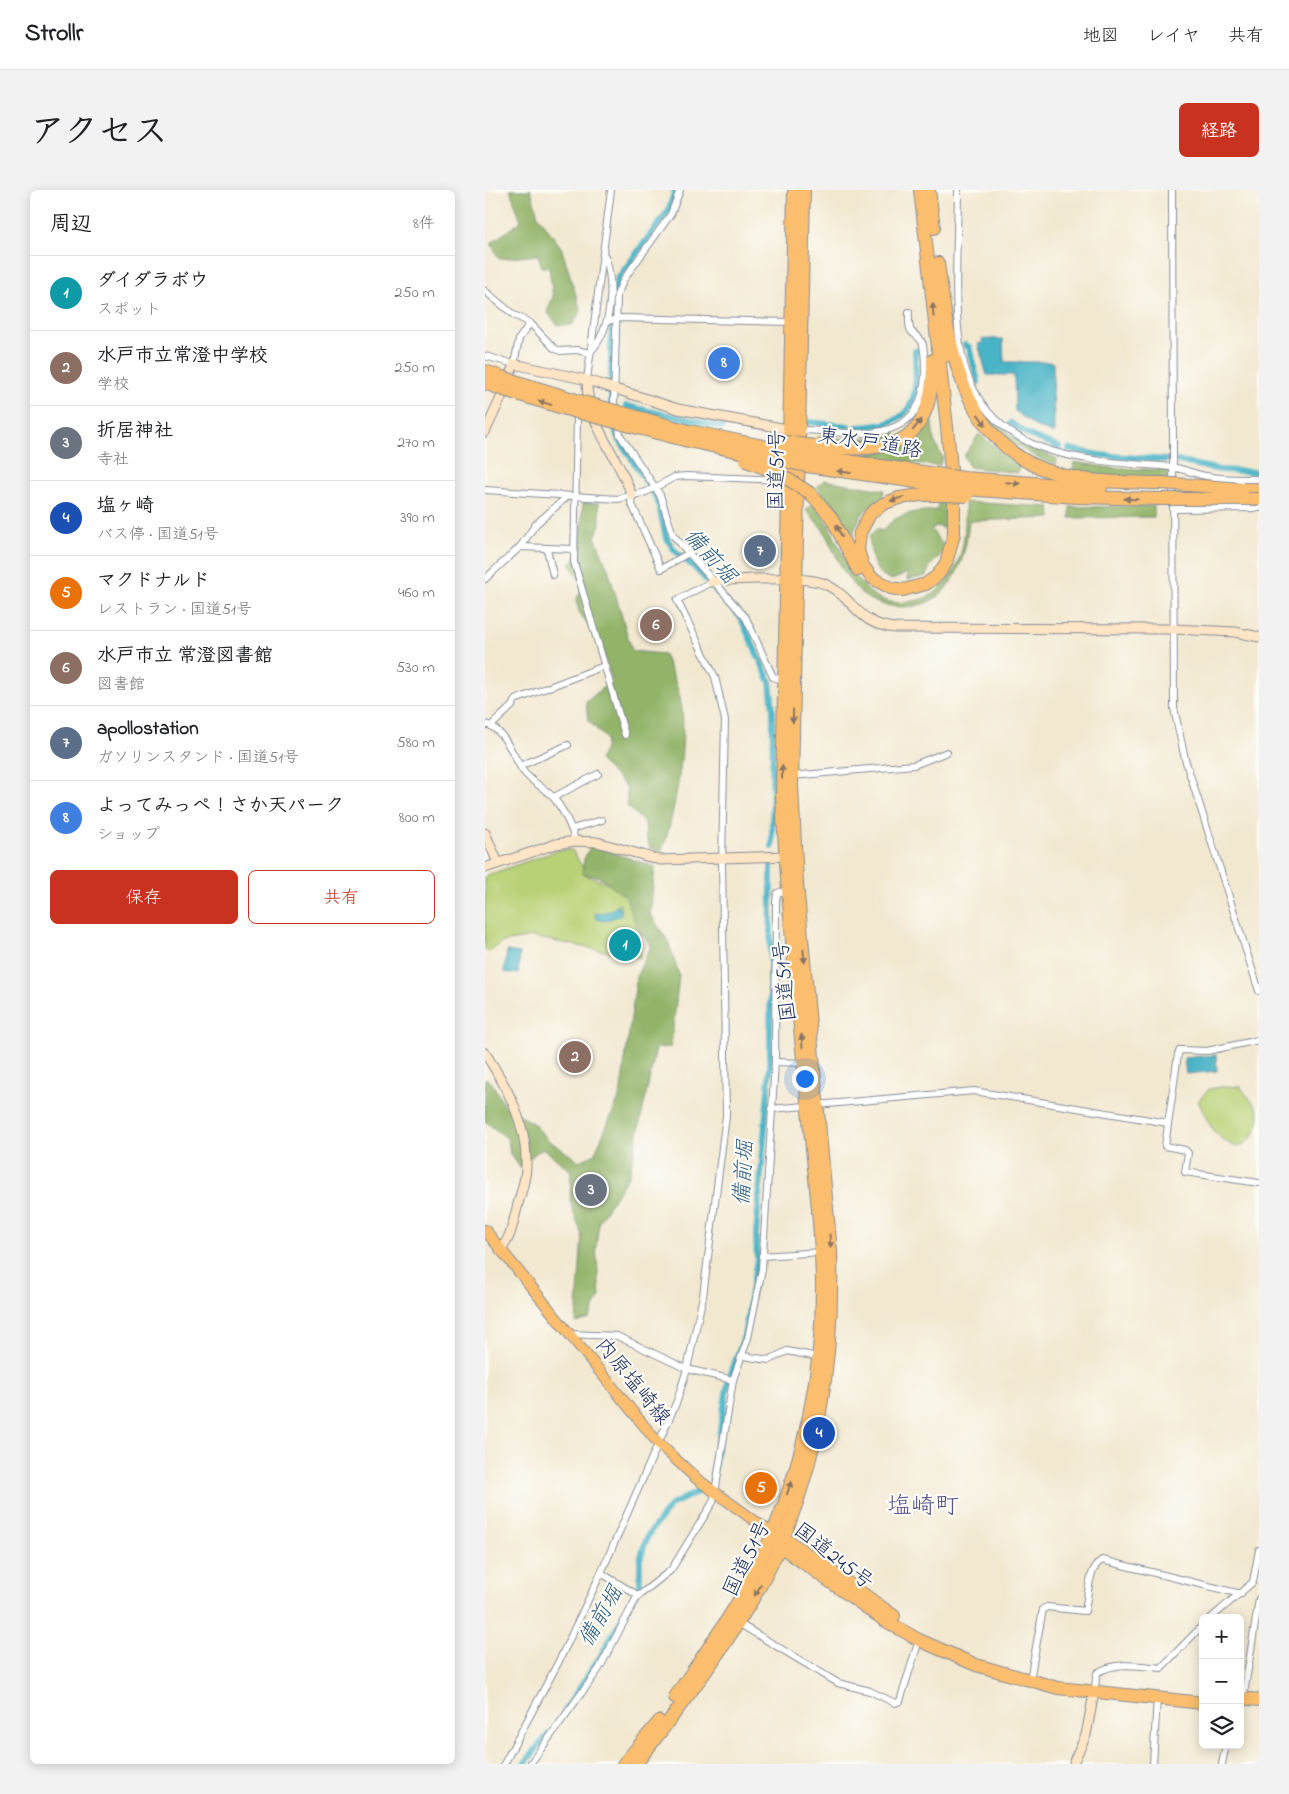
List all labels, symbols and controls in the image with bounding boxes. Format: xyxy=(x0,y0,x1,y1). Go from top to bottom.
text: Strollr xyxy=(25,17,83,52)
text: 地図 xyxy=(1083,24,1119,50)
text: レイヤ xyxy=(1147,24,1200,50)
text: 共有 xyxy=(1228,24,1264,50)
button: 経路 xyxy=(1179,103,1259,157)
text: アクセス xyxy=(30,108,168,159)
text: 周辺 xyxy=(50,210,92,240)
text: 8件 xyxy=(413,212,435,236)
text: ダイダラボウ xyxy=(97,268,208,295)
text: 1 xyxy=(63,281,69,305)
text: 250 m xyxy=(395,281,435,305)
text: スポット xyxy=(97,298,161,322)
one-way arrow xyxy=(929,302,937,318)
text: 水戸市立常澄中学校 xyxy=(97,343,268,370)
pin: 8 xyxy=(708,344,740,382)
text: 2 xyxy=(62,356,70,380)
text: 250 m xyxy=(395,356,435,380)
text: 学校 xyxy=(97,373,129,397)
one-way arrow xyxy=(537,398,552,406)
one-way arrow xyxy=(977,414,987,427)
text: 折居神社 xyxy=(97,418,173,445)
one-way arrow xyxy=(912,419,923,432)
street label: 東水戸道路 xyxy=(816,421,924,467)
street label: 国道51号 xyxy=(762,429,794,511)
text: 3 xyxy=(63,431,69,455)
text: 270 m xyxy=(397,431,435,455)
text: 寺社 xyxy=(97,448,129,472)
one-way arrow xyxy=(836,467,852,475)
one-way arrow xyxy=(1005,479,1021,487)
text: 塩ヶ崎 xyxy=(97,493,154,520)
one-way arrow xyxy=(889,495,904,503)
one-way arrow xyxy=(1123,495,1139,503)
text: 4 xyxy=(63,506,69,530)
text: 390 m xyxy=(400,506,435,530)
water label: 備前堀 xyxy=(675,522,744,594)
text: バス停 · 国道51号 xyxy=(97,523,219,547)
one-way arrow xyxy=(835,524,843,539)
pin: 7 xyxy=(744,532,776,570)
text: マクドナルド xyxy=(97,568,210,595)
text: 5 xyxy=(61,581,71,605)
text: 460 m xyxy=(398,581,435,605)
text: レストラン · 国道51号 xyxy=(97,598,252,622)
pin: 6 xyxy=(640,606,672,644)
text: 水戸市立 常澄図書館 xyxy=(97,643,273,670)
text: 6 xyxy=(62,656,70,680)
text: 530 m xyxy=(396,656,435,680)
text: 図書館 xyxy=(97,673,145,697)
one-way arrow xyxy=(789,708,797,724)
text: apollostation xyxy=(97,716,199,743)
text: 7 xyxy=(63,731,69,755)
text: 580 m xyxy=(397,731,435,755)
text: ガソリンスタンド · 国道51号 xyxy=(97,746,299,770)
one-way arrow xyxy=(778,764,786,780)
text: よってみっぺ！さか天パーク xyxy=(97,793,344,820)
text: 8 xyxy=(63,806,69,830)
text: 800 m xyxy=(399,806,435,830)
text: ショップ xyxy=(97,823,160,847)
button: 保存 xyxy=(50,870,238,924)
button: 共有 xyxy=(248,870,435,924)
pin: 1 xyxy=(609,926,641,964)
street label: 国道51号 xyxy=(767,939,805,1023)
one-way arrow xyxy=(800,948,808,964)
one-way arrow xyxy=(797,1033,805,1049)
pin: 2 xyxy=(559,1038,591,1076)
your location xyxy=(792,1066,818,1092)
water label: 備前堀 xyxy=(727,1137,763,1207)
pin: 3 xyxy=(575,1171,607,1209)
one-way arrow xyxy=(827,1234,835,1250)
street label: 内原塩崎線 xyxy=(587,1332,677,1432)
pin: 4 xyxy=(803,1414,835,1452)
pin: 5 xyxy=(745,1469,777,1507)
one-way arrow xyxy=(786,1480,794,1495)
district label: 塩崎町 xyxy=(887,1490,959,1525)
street label: 国道51号 xyxy=(717,1516,779,1602)
street label: 国道245号 xyxy=(787,1516,879,1598)
water label: 備前堀 xyxy=(572,1579,633,1654)
one-way arrow xyxy=(754,1582,762,1597)
map controls xyxy=(1199,1614,1244,1749)
button: + xyxy=(1199,1614,1244,1659)
button: − xyxy=(1199,1659,1244,1704)
button: layers xyxy=(1199,1704,1244,1749)

